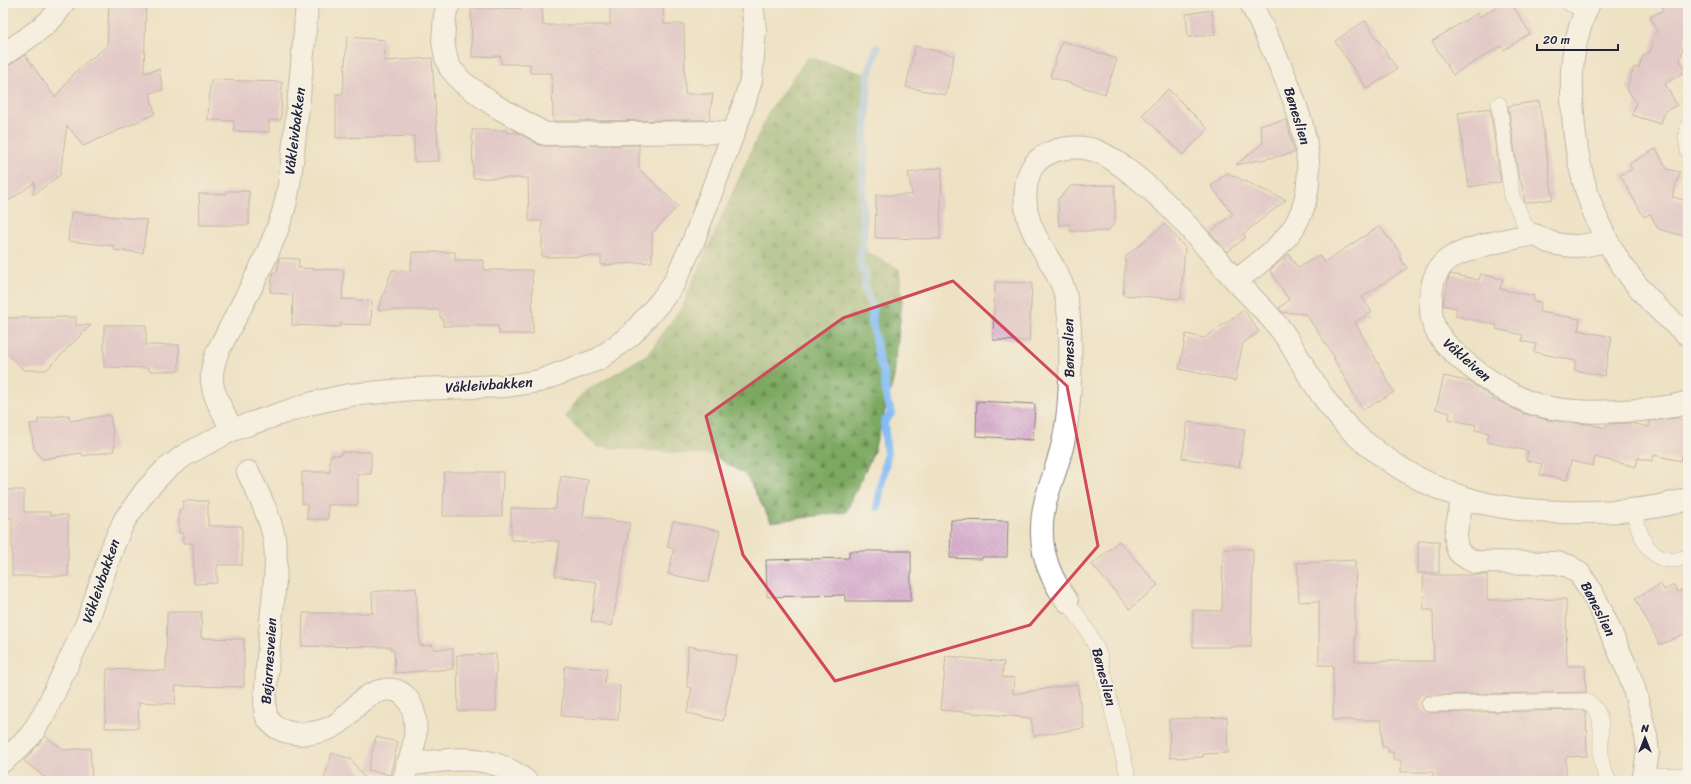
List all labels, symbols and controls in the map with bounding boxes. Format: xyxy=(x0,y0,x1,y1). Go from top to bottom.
scale bar xyxy=(1537,26,1618,52)
text: 20 m xyxy=(1543,29,1570,51)
street label: Bøneslien xyxy=(1276,84,1318,148)
street label: Våkleivbakken xyxy=(277,86,313,176)
street label: Bøneslien xyxy=(1056,318,1082,378)
street label: Våkleiven xyxy=(1437,332,1497,389)
street label: Våkleivbakken xyxy=(444,369,534,401)
street label: Våkleivbakken xyxy=(75,535,127,627)
street label: Bøneslien xyxy=(1573,577,1623,641)
street label: Bøjarnesveien xyxy=(254,617,285,705)
street label: Bøneslien xyxy=(1084,645,1124,709)
north arrow xyxy=(1625,718,1665,758)
text: N xyxy=(1640,719,1649,738)

